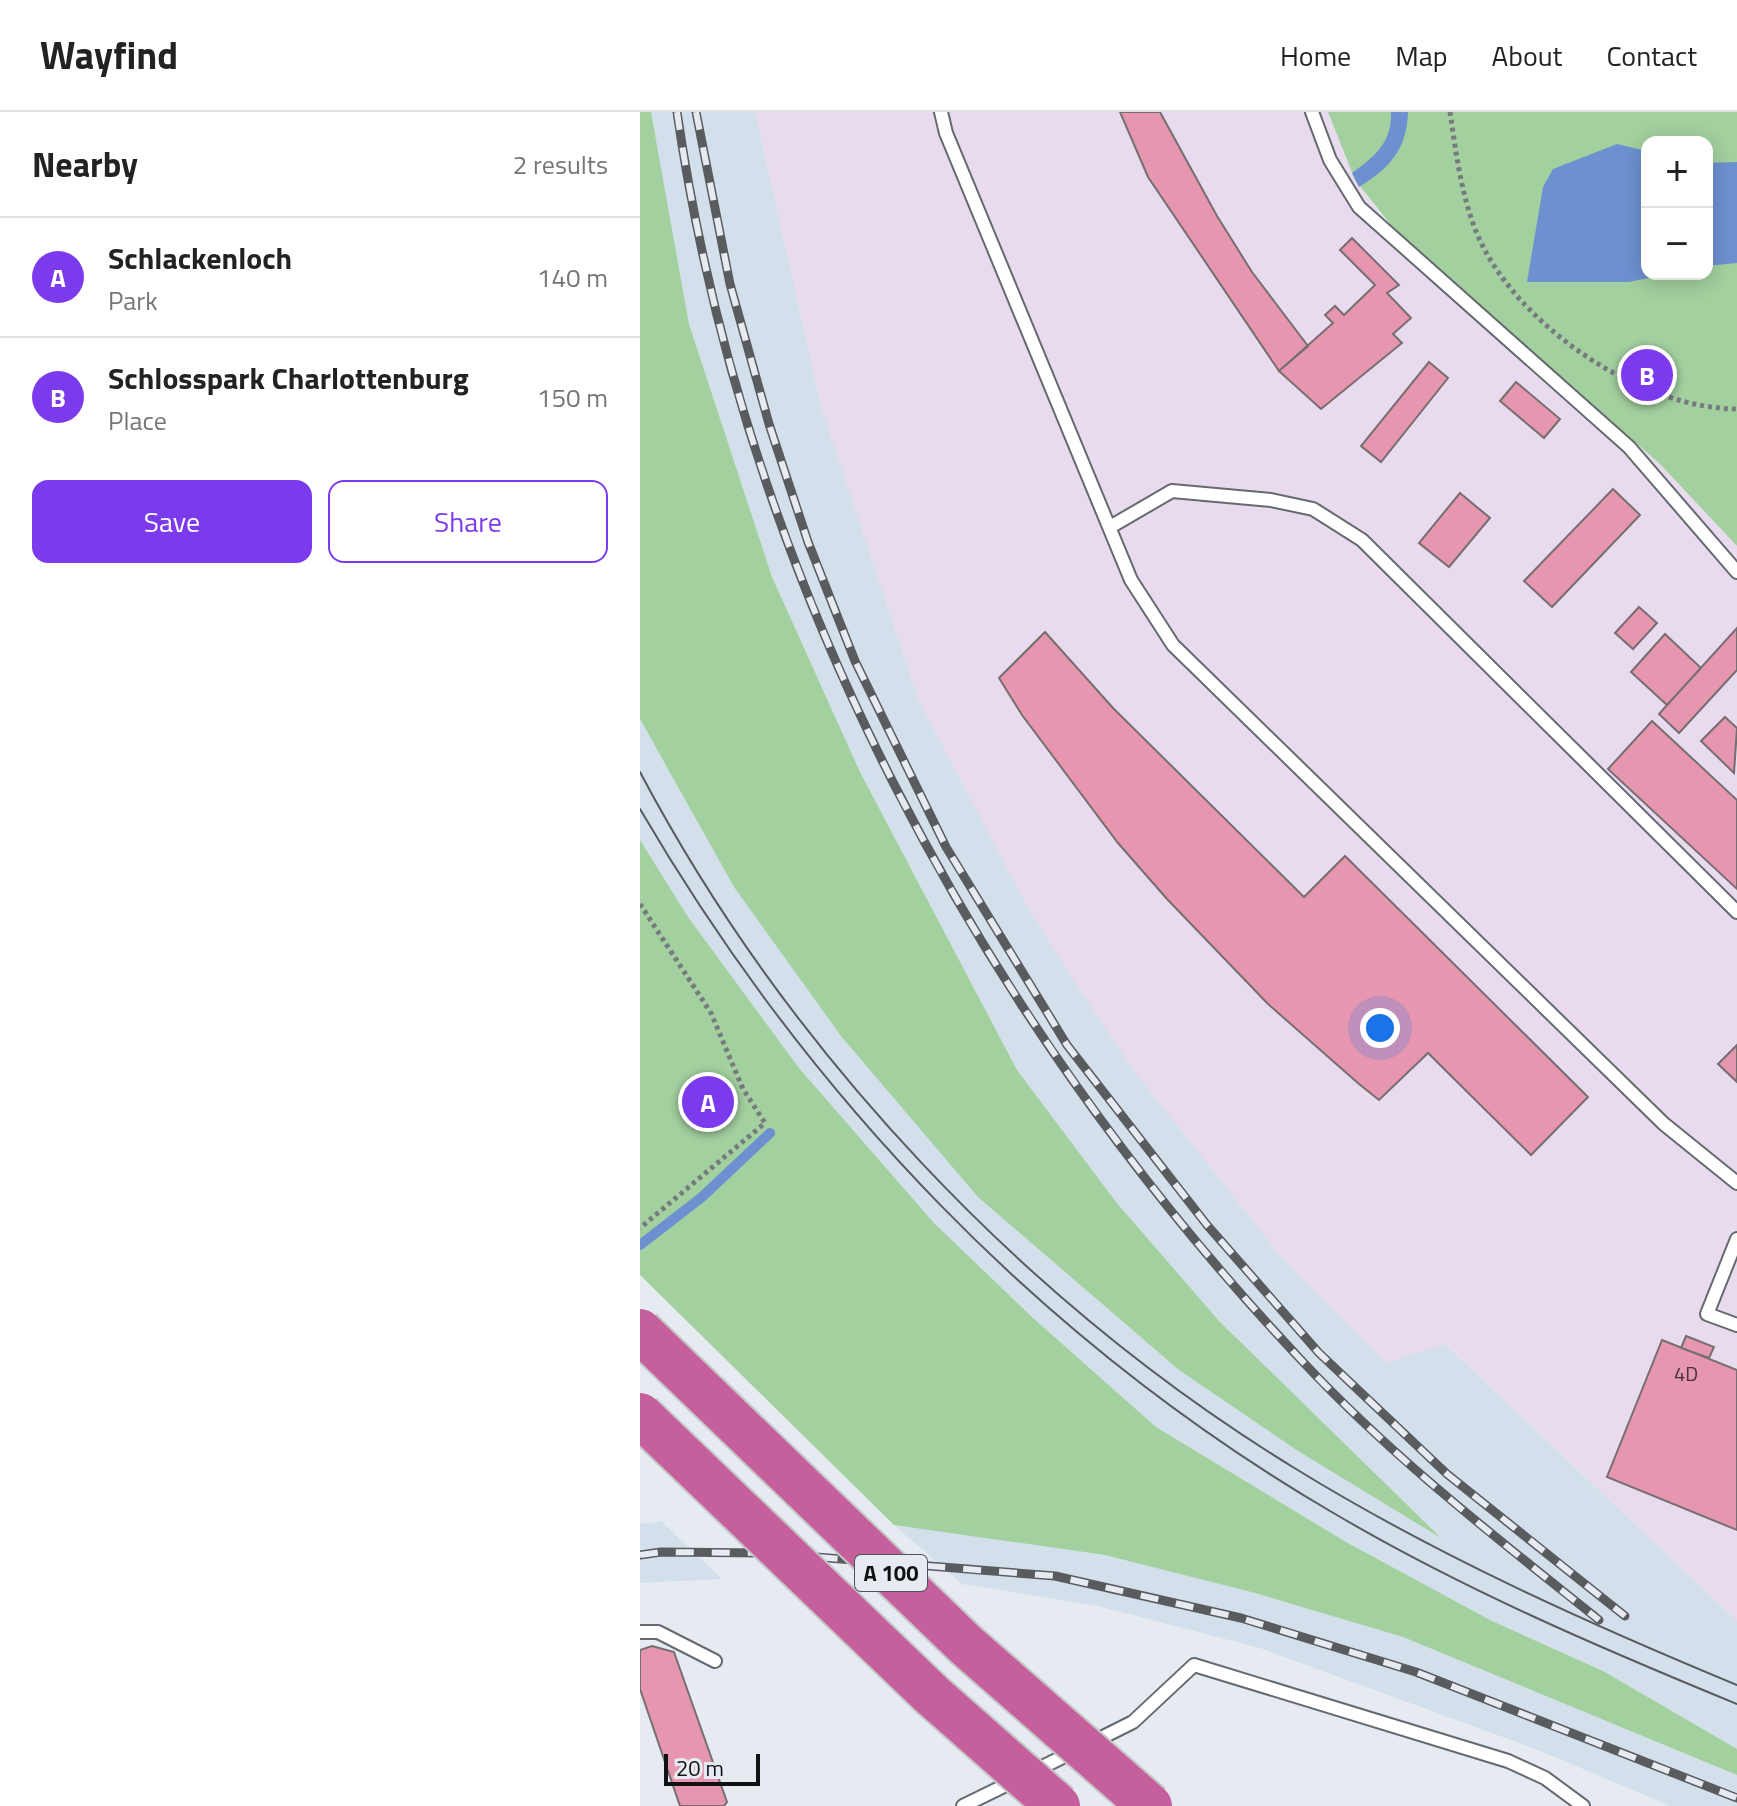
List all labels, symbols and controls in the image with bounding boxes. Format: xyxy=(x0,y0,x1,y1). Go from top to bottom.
text: Wayfind xyxy=(40,26,178,84)
text: Home xyxy=(1280,34,1351,77)
text: Map xyxy=(1395,34,1448,77)
text: About xyxy=(1492,34,1562,77)
text: Contact xyxy=(1606,34,1697,77)
map controls xyxy=(1641,136,1713,280)
button: + xyxy=(1641,136,1713,208)
text: Nearby xyxy=(32,138,138,190)
text: 2 results xyxy=(513,145,608,184)
button: − xyxy=(1641,208,1713,280)
text: Schlackenloch xyxy=(108,235,292,281)
text: A xyxy=(50,258,66,297)
text: 140 m xyxy=(537,258,608,297)
text: Park xyxy=(108,281,158,320)
pin: B xyxy=(1621,345,1673,405)
text: Schlosspark Charlottenburg xyxy=(108,355,469,401)
text: B xyxy=(50,378,66,417)
text: 150 m xyxy=(537,378,608,417)
text: Place xyxy=(108,401,167,440)
button: Save xyxy=(32,480,312,563)
button: Share xyxy=(328,480,608,563)
your location xyxy=(1360,1008,1400,1048)
pin: A xyxy=(682,1072,734,1132)
house number: 4D xyxy=(1674,1358,1698,1389)
road number: A 100 xyxy=(855,1555,927,1591)
scale bar xyxy=(664,1750,760,1786)
text: 20 m xyxy=(676,1751,724,1785)

